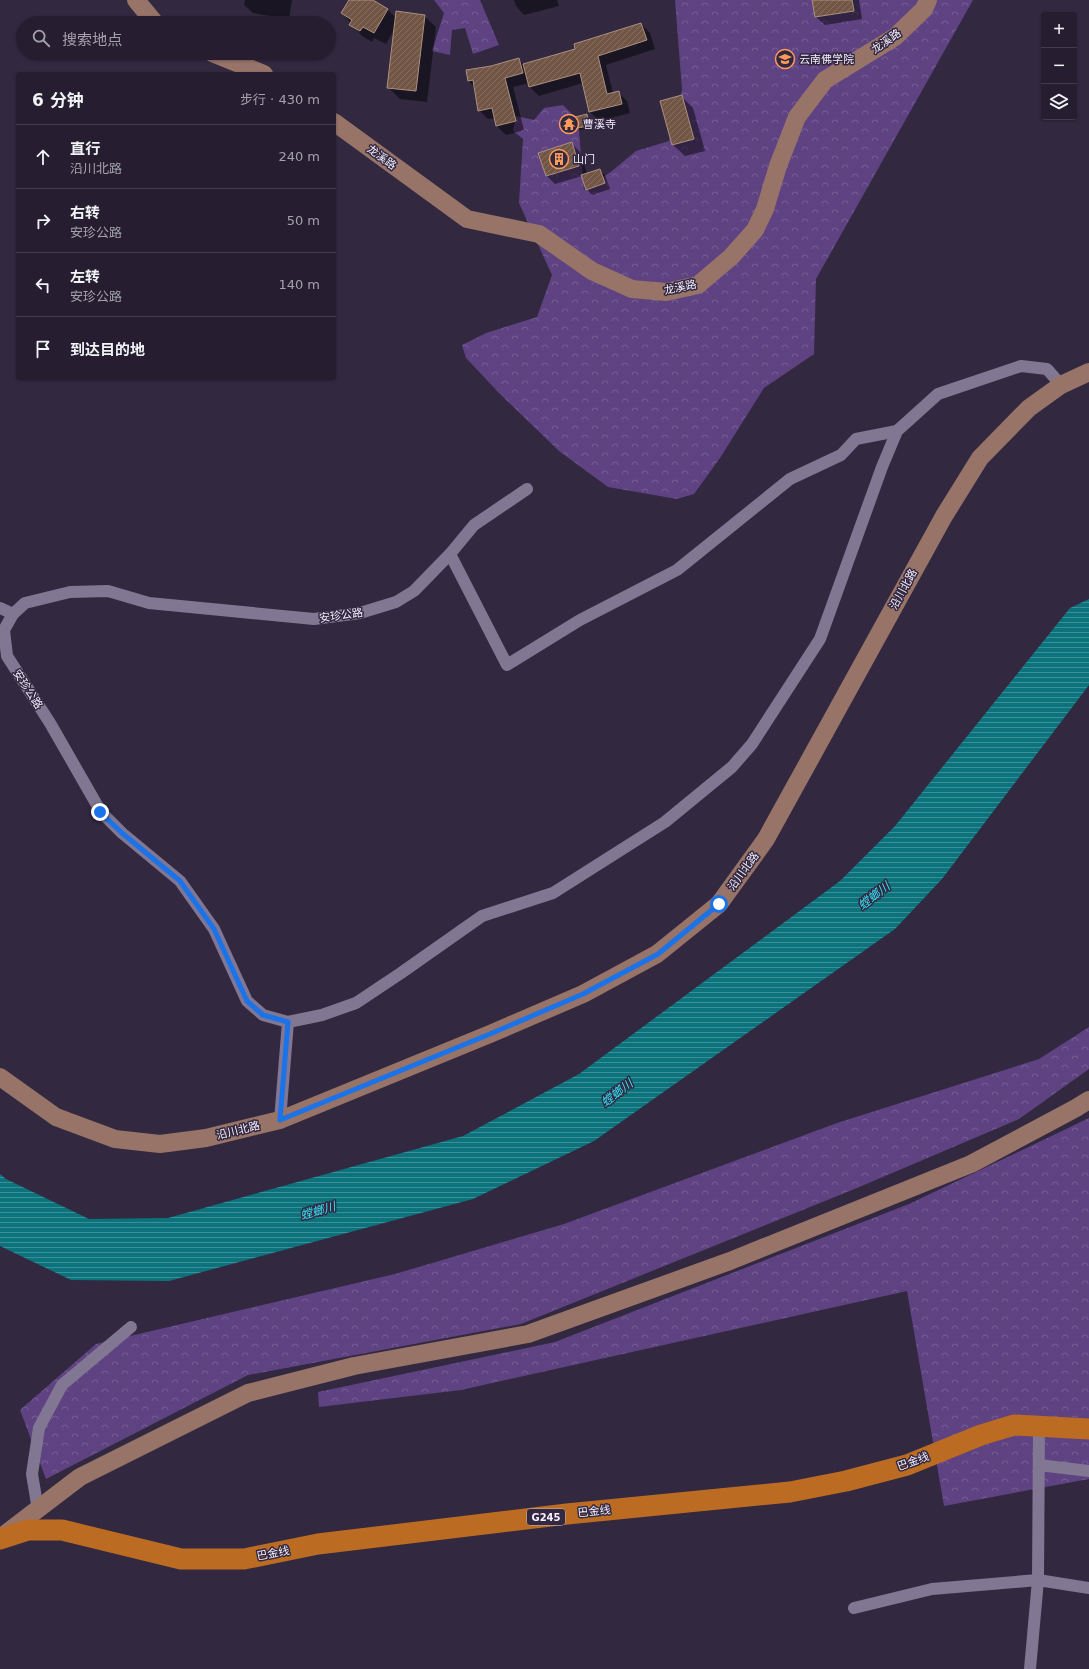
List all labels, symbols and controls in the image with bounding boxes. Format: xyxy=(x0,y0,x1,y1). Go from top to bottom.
map controls xyxy=(1041,12,1077,120)
button: + xyxy=(1041,12,1077,48)
search box xyxy=(16,16,336,60)
icon: search xyxy=(30,27,52,49)
street label: 龙溪路 xyxy=(869,27,904,56)
text: 搜索地点 xyxy=(62,31,122,49)
school or university icon: 云南佛学院 xyxy=(774,48,796,70)
button: − xyxy=(1041,48,1077,84)
place label: 云南佛学院 xyxy=(799,53,854,66)
button: layers xyxy=(1041,84,1077,120)
text: 6 分钟 xyxy=(32,90,84,110)
text: 步行 · 430 m xyxy=(240,92,320,107)
temple icon: 曹溪寺 xyxy=(558,113,580,135)
place label: 曹溪寺 xyxy=(583,118,616,131)
text: 直行 xyxy=(70,140,100,158)
street label: 龙溪路 xyxy=(365,142,399,172)
icon: ahead xyxy=(32,146,54,168)
building icon: 山门 xyxy=(548,148,570,170)
text: 240 m xyxy=(278,149,320,164)
place label: 山门 xyxy=(573,153,595,166)
text: 沿川北路 xyxy=(70,161,122,176)
text: 右转 xyxy=(70,204,100,222)
icon: right xyxy=(32,210,54,232)
text: 50 m xyxy=(287,213,320,228)
text: 安珍公路 xyxy=(70,225,122,240)
text: 左转 xyxy=(70,268,100,286)
icon: left xyxy=(32,274,54,296)
text: 140 m xyxy=(278,277,320,292)
street label: 龙溪路 xyxy=(663,278,698,297)
text: 安珍公路 xyxy=(70,289,122,304)
icon: arrive xyxy=(32,338,54,360)
text: 到达目的地 xyxy=(70,341,145,359)
street label: 沿川北路 xyxy=(887,567,920,612)
street label: 安珍公路 xyxy=(318,606,364,625)
street label: 安珍公路 xyxy=(10,667,45,711)
route end xyxy=(91,803,109,821)
street label: 沿川北路 xyxy=(725,850,762,893)
water label: 螳螂川 xyxy=(856,878,894,913)
route start xyxy=(710,895,728,913)
water label: 螳螂川 xyxy=(599,1075,637,1110)
street label: 沿川北路 xyxy=(215,1119,261,1142)
water label: 螳螂川 xyxy=(299,1199,339,1223)
street label: 巴金线 xyxy=(895,1450,931,1473)
street label: 巴金线 xyxy=(577,1503,611,1520)
road number: G245 xyxy=(527,1509,565,1525)
street label: 巴金线 xyxy=(256,1544,291,1563)

